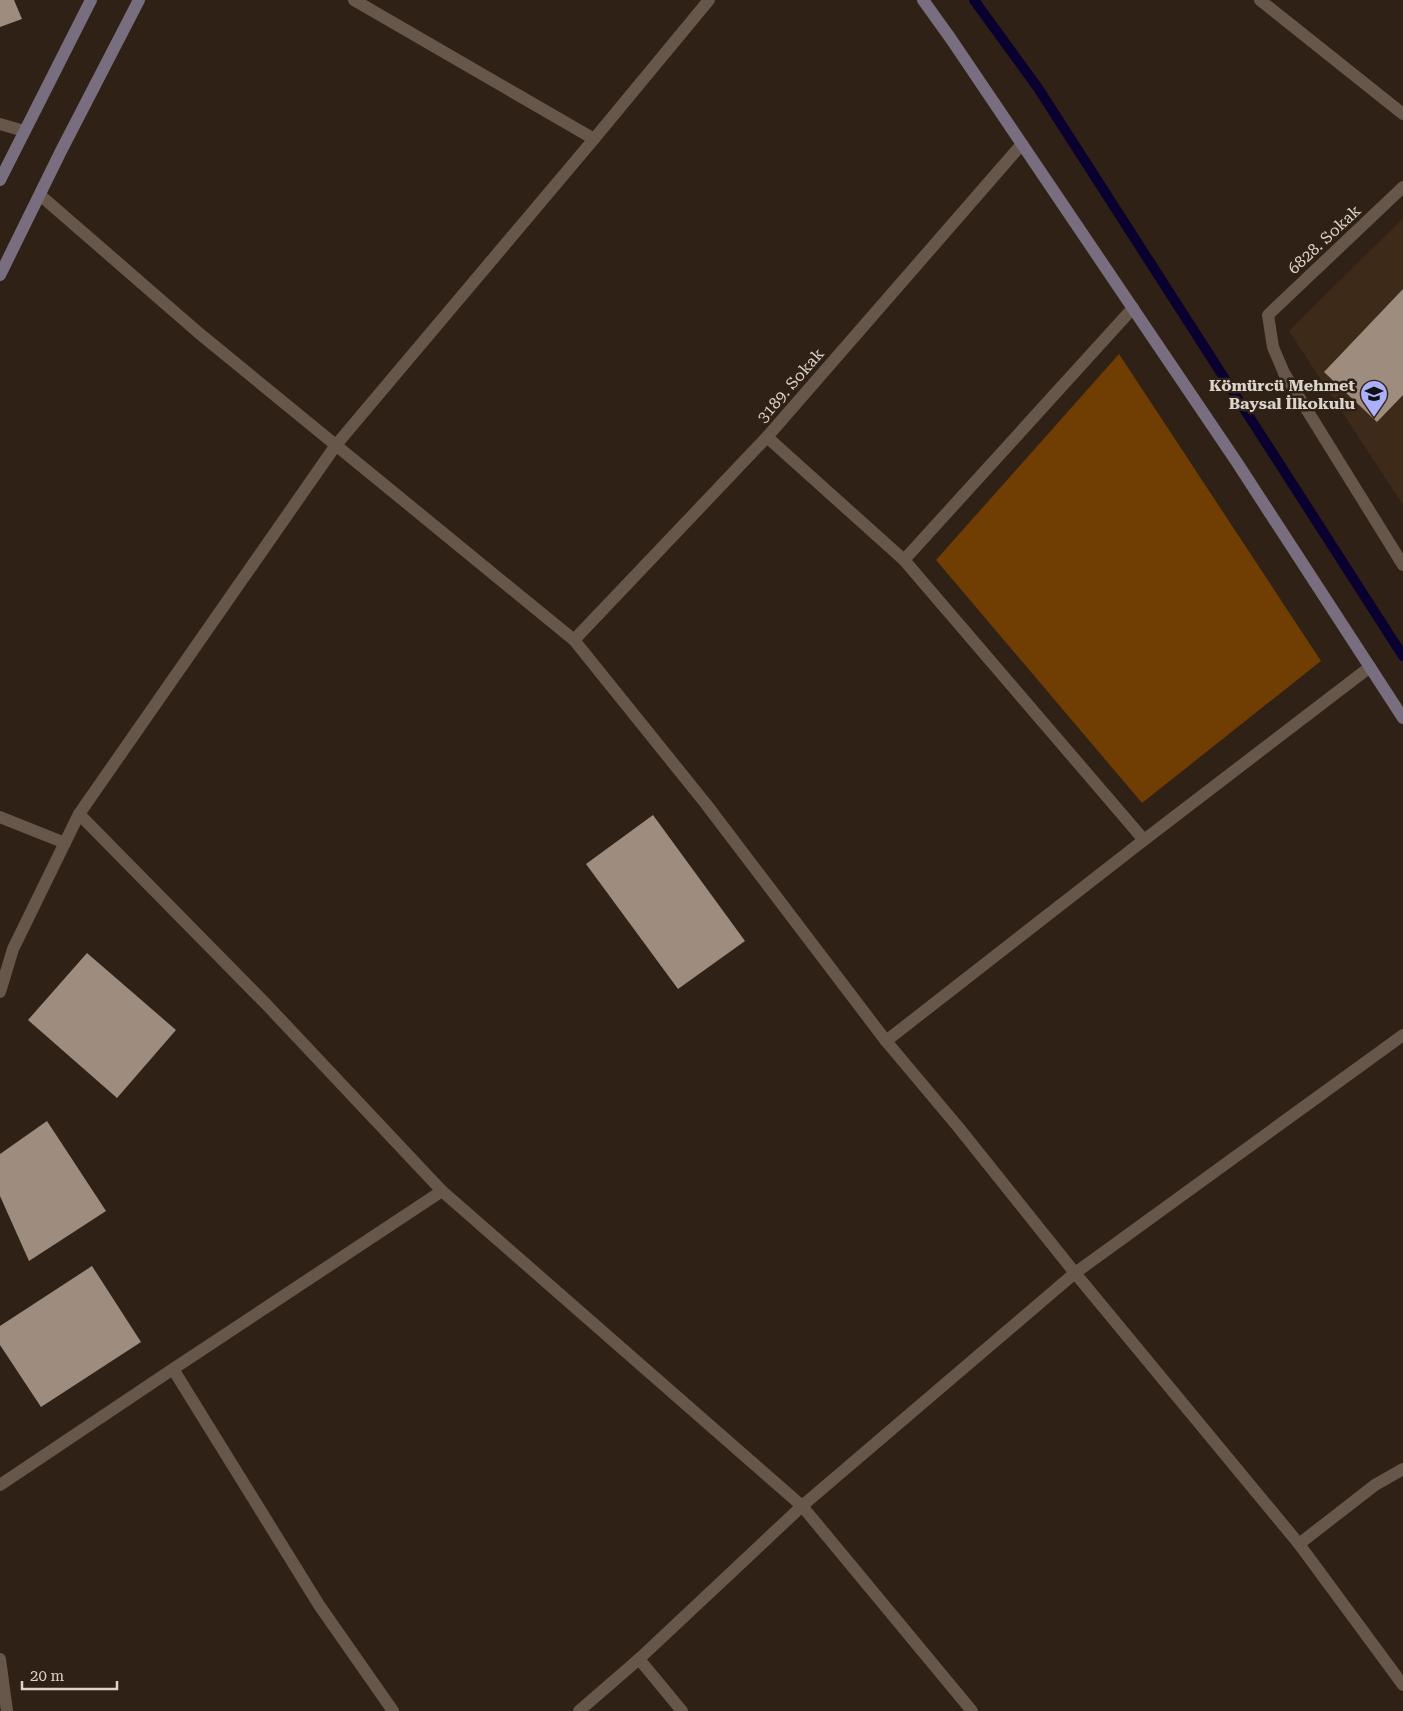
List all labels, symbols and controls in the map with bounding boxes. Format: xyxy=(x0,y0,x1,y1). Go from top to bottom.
street label: 6828. Sokak xyxy=(1284,201,1365,278)
street label: 3189. Sokak xyxy=(753,344,828,426)
place label: Kömürcü Mehmet Baysal İlkokulu xyxy=(1209,376,1356,413)
school or university icon: Kömürcü Mehmet Baysal İlkokulu xyxy=(1359,379,1389,418)
scale bar xyxy=(22,1658,118,1690)
text: 20 m xyxy=(30,1667,65,1685)

